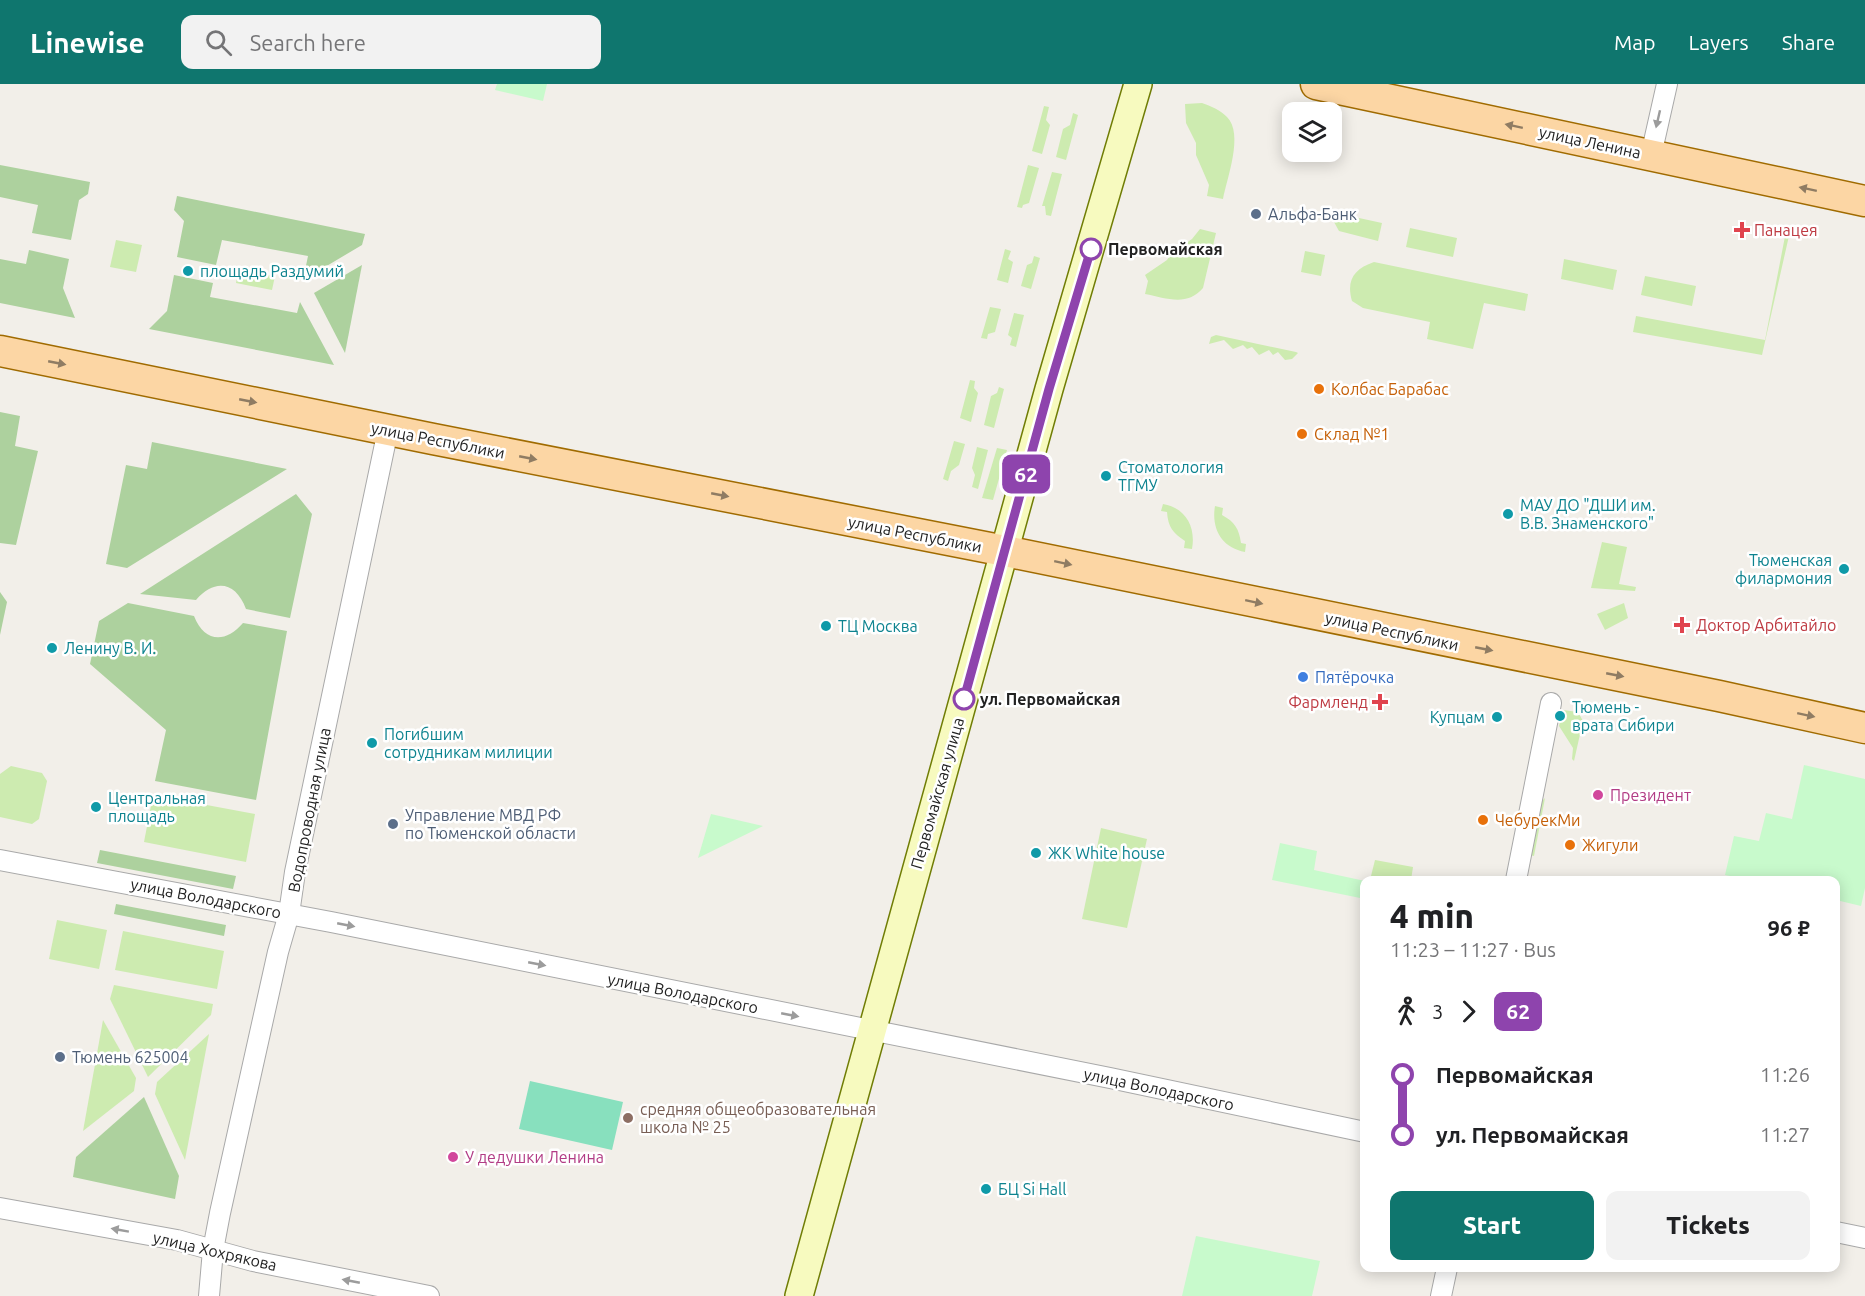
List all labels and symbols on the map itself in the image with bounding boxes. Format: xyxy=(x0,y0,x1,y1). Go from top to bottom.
one-way arrow xyxy=(1653,110,1663,129)
one-way arrow xyxy=(1505,121,1524,130)
street label: улица Ленина xyxy=(1537,122,1643,162)
one-way arrow xyxy=(1798,184,1817,193)
place label: Альфа-Банк xyxy=(1268,205,1357,223)
marker: Альфа-Банк xyxy=(1249,207,1263,221)
place label: Панацея xyxy=(1754,221,1818,239)
marker: Панацея xyxy=(1735,223,1749,237)
marker: Первомайская xyxy=(1080,238,1102,260)
place label: Первомайская xyxy=(1108,240,1223,258)
place label: площадь Раздумий xyxy=(200,262,344,280)
marker: площадь Раздумий xyxy=(181,264,195,278)
one-way arrow xyxy=(48,359,67,368)
place label: Колбас Барабас xyxy=(1331,380,1449,398)
marker: Колбас Барабас xyxy=(1312,382,1326,396)
one-way arrow xyxy=(239,397,258,406)
street label: улица Республики xyxy=(370,418,506,462)
place label: Склад №1 xyxy=(1314,425,1390,443)
marker: Склад №1 xyxy=(1295,427,1309,441)
one-way arrow xyxy=(519,454,538,463)
line badge: 62 xyxy=(999,454,1053,494)
place label: Стоматология ТГМУ xyxy=(1118,458,1224,494)
marker: Стоматология ТГМУ xyxy=(1099,469,1113,483)
one-way arrow xyxy=(710,491,729,500)
place label: МАУ ДО "ДШИ им. В.В. Знаменского" xyxy=(1520,496,1656,532)
marker: МАУ ДО "ДШИ им. В.В. Знаменского" xyxy=(1501,507,1515,521)
street label: улица Республики xyxy=(847,512,983,556)
place label: Тюменская филармония xyxy=(1735,551,1832,587)
one-way arrow xyxy=(1053,559,1072,568)
marker: Тюменская филармония xyxy=(1837,562,1851,576)
one-way arrow xyxy=(1244,598,1263,607)
street label: улица Республики xyxy=(1324,608,1460,654)
marker: Доктор Арбитайло xyxy=(1673,616,1691,634)
place label: Доктор Арбитайло xyxy=(1696,616,1836,634)
place label: ТЦ Москва xyxy=(838,617,918,635)
marker: ТЦ Москва xyxy=(819,619,833,633)
place label: Ленину В. И. xyxy=(64,639,156,657)
marker: Ленину В. И. xyxy=(45,641,59,655)
one-way arrow xyxy=(1474,645,1493,654)
place label: Пятёрочка xyxy=(1315,668,1394,686)
marker: Пятёрочка xyxy=(1296,670,1310,684)
one-way arrow xyxy=(1606,671,1625,680)
marker: ул. Первомайская xyxy=(953,688,975,710)
place label: ул. Первомайская xyxy=(980,690,1120,708)
place label: Фармленд xyxy=(1288,693,1368,711)
marker: Фармленд xyxy=(1373,695,1387,709)
place label: Тюмень - врата Сибири xyxy=(1572,698,1674,734)
place label: Купцам xyxy=(1430,708,1485,726)
marker: Тюмень - врата Сибири xyxy=(1553,709,1567,723)
marker: Купцам xyxy=(1490,710,1504,724)
one-way arrow xyxy=(1797,711,1816,720)
street label: Первомайская улица xyxy=(907,715,967,871)
place label: Погибшим сотрудникам милиции xyxy=(384,725,553,761)
street label: Водопроводная улица xyxy=(284,726,334,894)
marker: Погибшим сотрудникам милиции xyxy=(365,736,379,750)
place label: Президент xyxy=(1610,786,1691,804)
marker: Президент xyxy=(1591,788,1605,802)
place label: Центральная площадь xyxy=(108,789,206,825)
marker: Центральная площадь xyxy=(89,800,103,814)
place label: Управление МВД РФ по Тюменской области xyxy=(405,806,576,842)
place label: ЧебурекМи xyxy=(1495,811,1581,829)
marker: ЧебурекМи xyxy=(1476,813,1490,827)
marker: Управление МВД РФ по Тюменской области xyxy=(386,817,400,831)
place label: Жигули xyxy=(1582,836,1638,854)
marker: Жигули xyxy=(1563,838,1577,852)
place label: ЖК White house xyxy=(1048,844,1165,862)
marker: ЖК White house xyxy=(1029,846,1043,860)
street label: улица Володарского xyxy=(129,875,283,921)
one-way arrow xyxy=(337,921,356,930)
one-way arrow xyxy=(528,960,547,969)
street label: улица Володарского xyxy=(606,970,760,1016)
one-way arrow xyxy=(781,1011,800,1020)
place label: Тюмень 625004 xyxy=(72,1048,189,1066)
marker: Тюмень 625004 xyxy=(53,1050,67,1064)
street label: улица Володарского xyxy=(1082,1064,1236,1114)
place label: средняя общеобразовательная школа № 25 xyxy=(640,1100,876,1136)
marker: средняя общеобразовательная школа № 25 xyxy=(621,1111,635,1125)
place label: У дедушки Ленина xyxy=(465,1148,604,1166)
marker: У дедушки Ленина xyxy=(446,1150,460,1164)
place label: БЦ Si Hall xyxy=(998,1180,1066,1198)
marker: БЦ Si Hall xyxy=(979,1182,993,1196)
one-way arrow xyxy=(110,1225,129,1234)
street label: улица Хохрякова xyxy=(151,1228,279,1274)
one-way arrow xyxy=(342,1275,360,1285)

